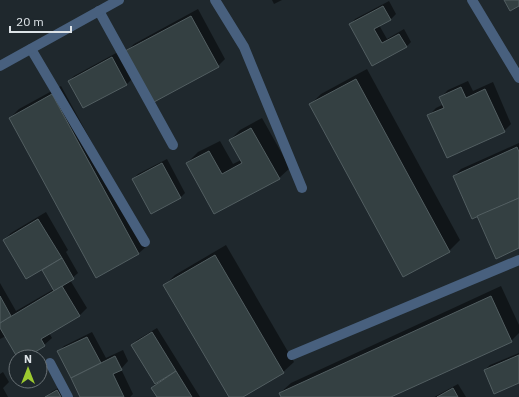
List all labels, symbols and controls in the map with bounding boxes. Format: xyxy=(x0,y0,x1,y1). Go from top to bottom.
scale bar xyxy=(10,8,71,34)
text: 20 m xyxy=(16,14,44,29)
north arrow xyxy=(8,349,48,389)
text: N xyxy=(24,352,32,366)

